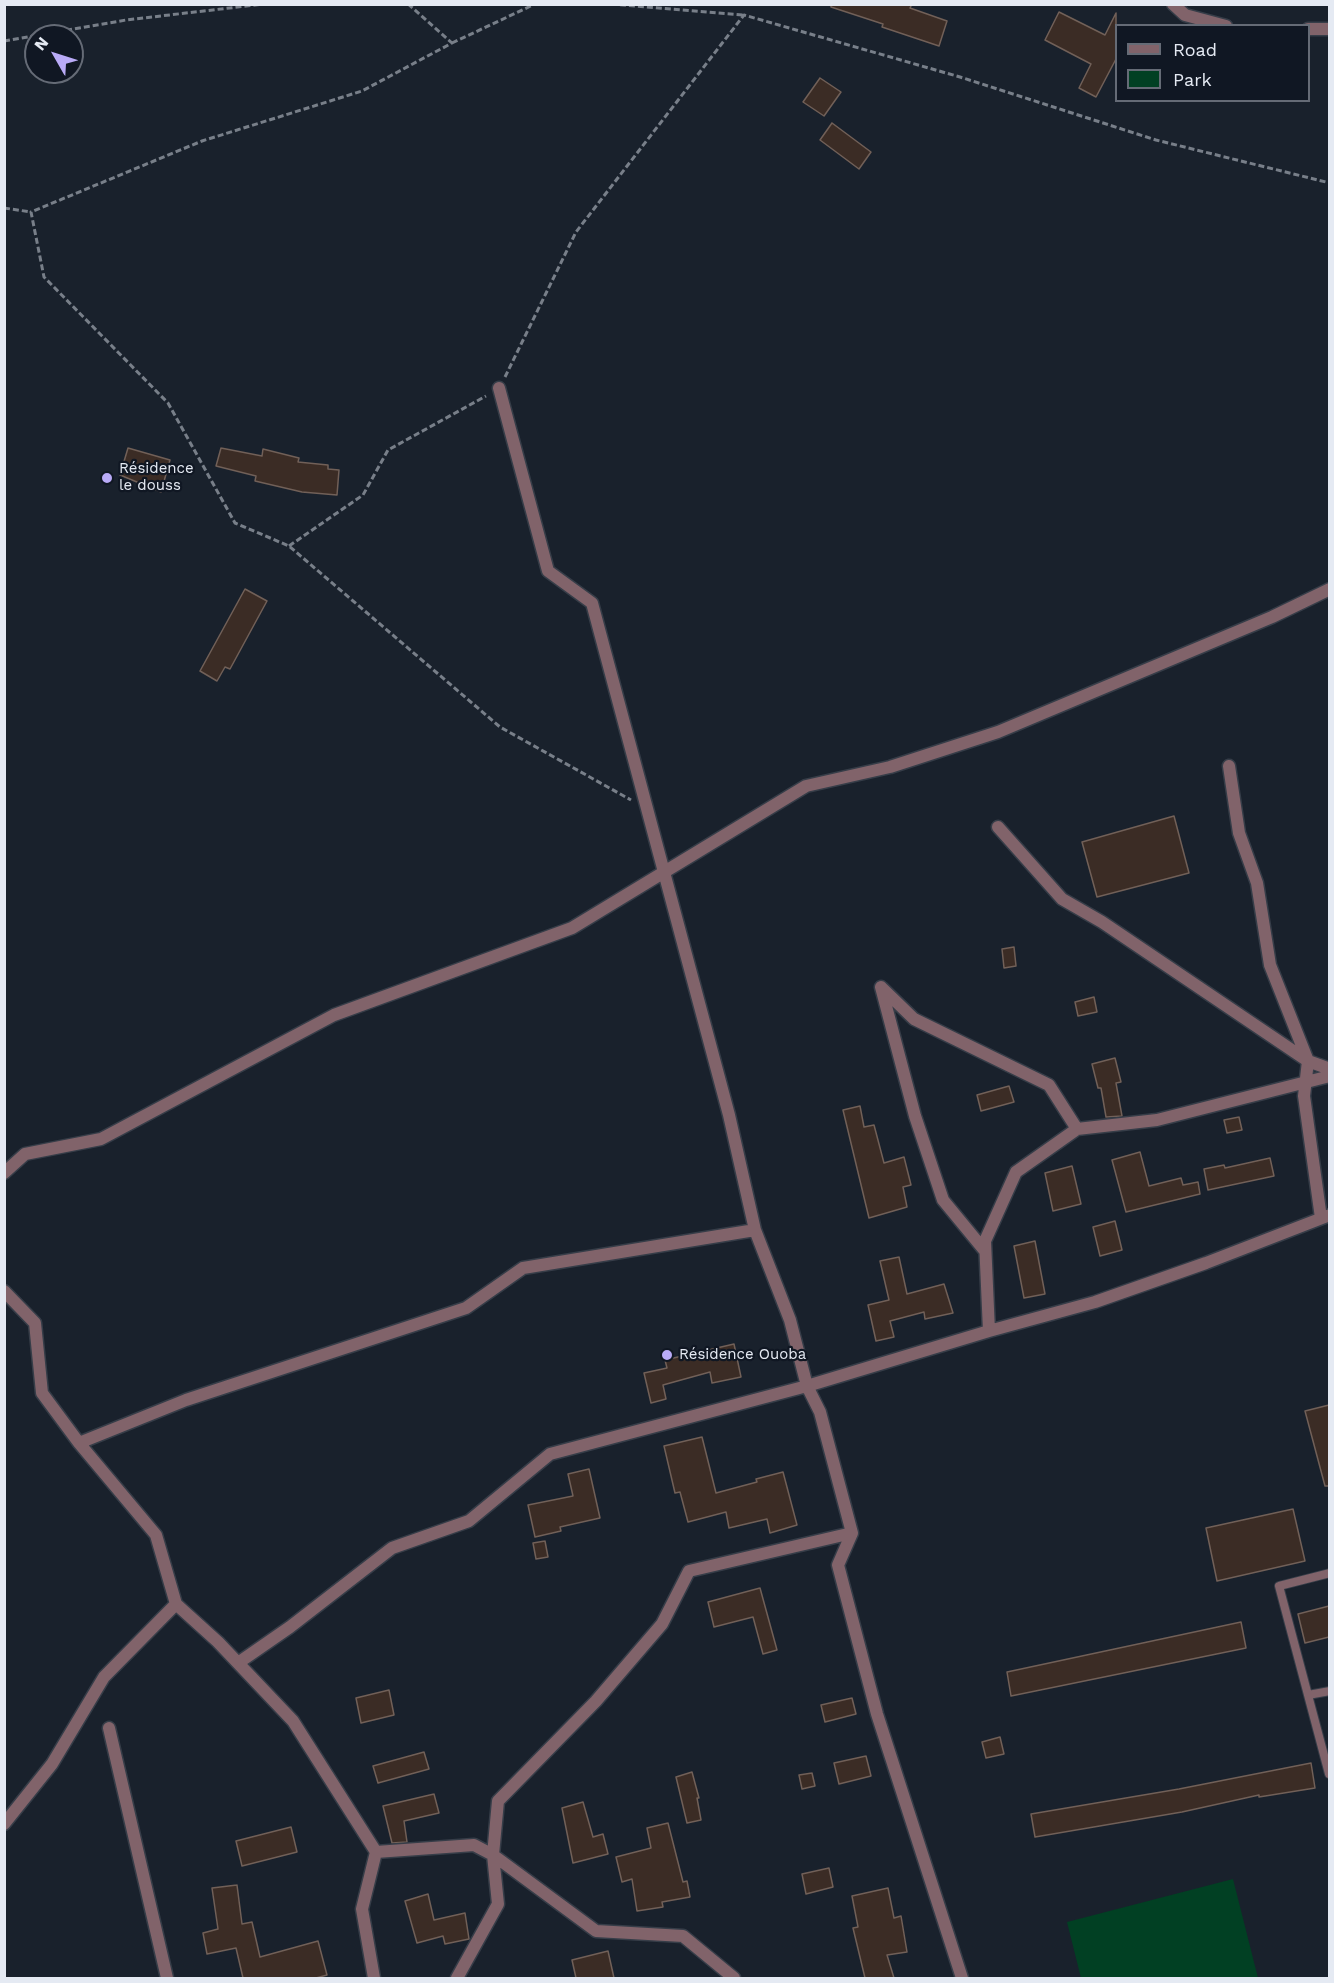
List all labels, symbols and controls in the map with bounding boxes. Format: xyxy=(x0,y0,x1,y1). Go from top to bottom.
north arrow xyxy=(24,24,84,84)
legend xyxy=(1115,24,1310,102)
text: N xyxy=(30,33,52,54)
text: Road xyxy=(1173,39,1217,60)
text: Park xyxy=(1173,69,1212,90)
place label: Résidence le douss xyxy=(119,460,194,495)
marker: Résidence le douss xyxy=(100,471,114,485)
place label: Résidence Ouoba xyxy=(679,1346,806,1364)
marker: Résidence Ouoba xyxy=(660,1348,674,1362)

